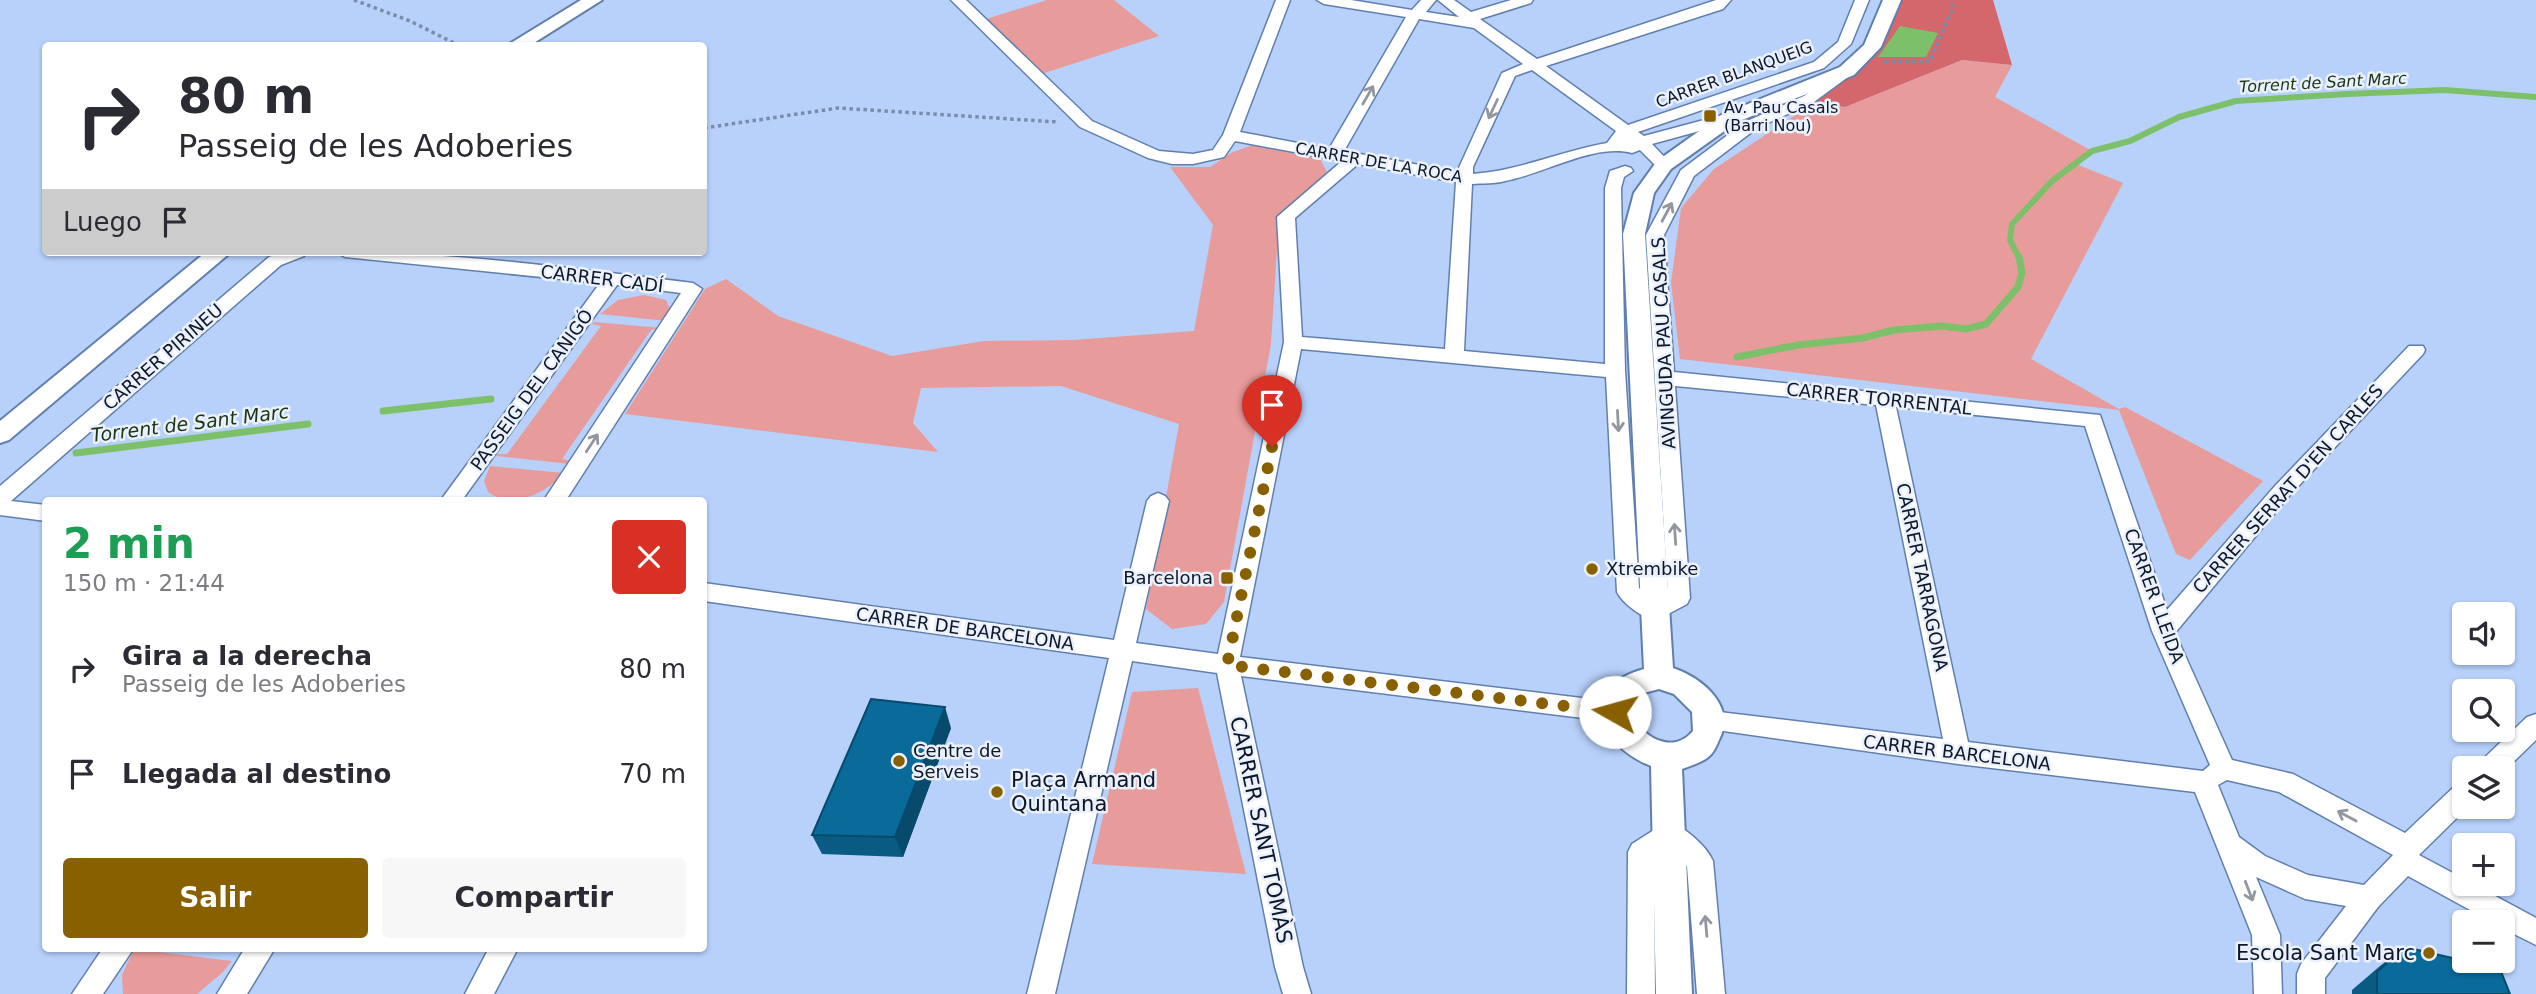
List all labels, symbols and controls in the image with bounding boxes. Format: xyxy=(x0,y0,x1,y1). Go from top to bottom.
street label: CARRER BLANQUEIG xyxy=(1653,37,1815,112)
text: 80 m xyxy=(178,68,314,125)
water label: Torrent de Sant Marc xyxy=(2239,69,2407,96)
icon: right xyxy=(63,70,154,161)
one-way arrow xyxy=(1361,85,1375,105)
one-way arrow xyxy=(1485,98,1499,119)
place label: Av. Pau Casals (Barri Nou) xyxy=(1724,98,1838,135)
marker: Av. Pau Casals (Barri Nou) xyxy=(1702,108,1718,124)
text: Passeig de les Adoberies xyxy=(178,127,573,165)
street label: CARRER DE LA ROCA xyxy=(1294,138,1464,187)
one-way arrow xyxy=(1661,202,1674,223)
icon: arrive xyxy=(156,203,194,241)
text: Luego xyxy=(63,207,142,237)
street label: AVINGUDA PAU CASALS xyxy=(1647,236,1680,450)
street label: CARRER CADÍ xyxy=(539,261,665,296)
street label: CARRER PIRINEU xyxy=(99,299,227,414)
street label: PASSEIG DEL CANIGÓ xyxy=(466,305,597,474)
pin xyxy=(1242,375,1302,447)
street label: CARRER TORRENTAL xyxy=(1785,378,1973,419)
street label: CARRER SERRAT D'EN CARLES xyxy=(2188,380,2387,597)
icon: arrive xyxy=(1253,386,1291,424)
water label: Torrent de Sant Marc xyxy=(90,400,291,446)
one-way arrow xyxy=(1611,409,1624,432)
one-way arrow xyxy=(586,434,600,454)
street label: CARRER TARRAGONA xyxy=(1892,481,1953,673)
text: 2 min xyxy=(63,519,195,568)
button: close xyxy=(612,520,686,594)
one-way arrow xyxy=(1668,523,1681,545)
street label: CARRER LLEIDA xyxy=(2120,525,2189,667)
place label: Xtrembike xyxy=(1606,558,1698,579)
marker: Xtrembike xyxy=(1584,561,1600,577)
place label: Barcelona xyxy=(1123,567,1213,588)
text: 150 m · 21:44 xyxy=(63,570,225,596)
marker: Barcelona xyxy=(1219,570,1235,586)
map controls xyxy=(2452,602,2515,973)
button: sound xyxy=(2452,602,2515,665)
street label: CARRER DE BARCELONA xyxy=(855,603,1076,654)
text: Gira a la derecha xyxy=(122,641,372,671)
icon: right xyxy=(63,650,101,688)
text: 80 m xyxy=(619,654,686,684)
text: Passeig de les Adoberies xyxy=(122,671,406,697)
position arrow xyxy=(1578,675,1652,749)
button: search xyxy=(2452,679,2515,742)
street label: CARRER SANT TOMÀS xyxy=(1225,714,1298,946)
street label: CARRER BARCELONA xyxy=(1862,731,2053,775)
place label: Centre de Serveis xyxy=(913,740,1001,782)
marker: Centre de Serveis xyxy=(891,753,907,769)
icon: arrive xyxy=(63,755,101,793)
button: layers xyxy=(2452,756,2515,819)
text: Llegada al destino xyxy=(122,759,391,789)
text: 70 m xyxy=(619,759,686,789)
place label: Plaça Armand Quintana xyxy=(1011,768,1156,816)
marker: Plaça Armand Quintana xyxy=(989,784,1005,800)
one-way arrow xyxy=(2338,809,2358,823)
button: + xyxy=(2452,833,2515,896)
button: Salir xyxy=(63,858,368,938)
button: Compartir xyxy=(382,858,686,938)
one-way arrow xyxy=(2243,879,2256,901)
button: − xyxy=(2452,910,2515,973)
one-way arrow xyxy=(1699,915,1712,938)
place label: Escola Sant Marc xyxy=(2236,941,2415,965)
marker: Escola Sant Marc xyxy=(2421,945,2437,961)

